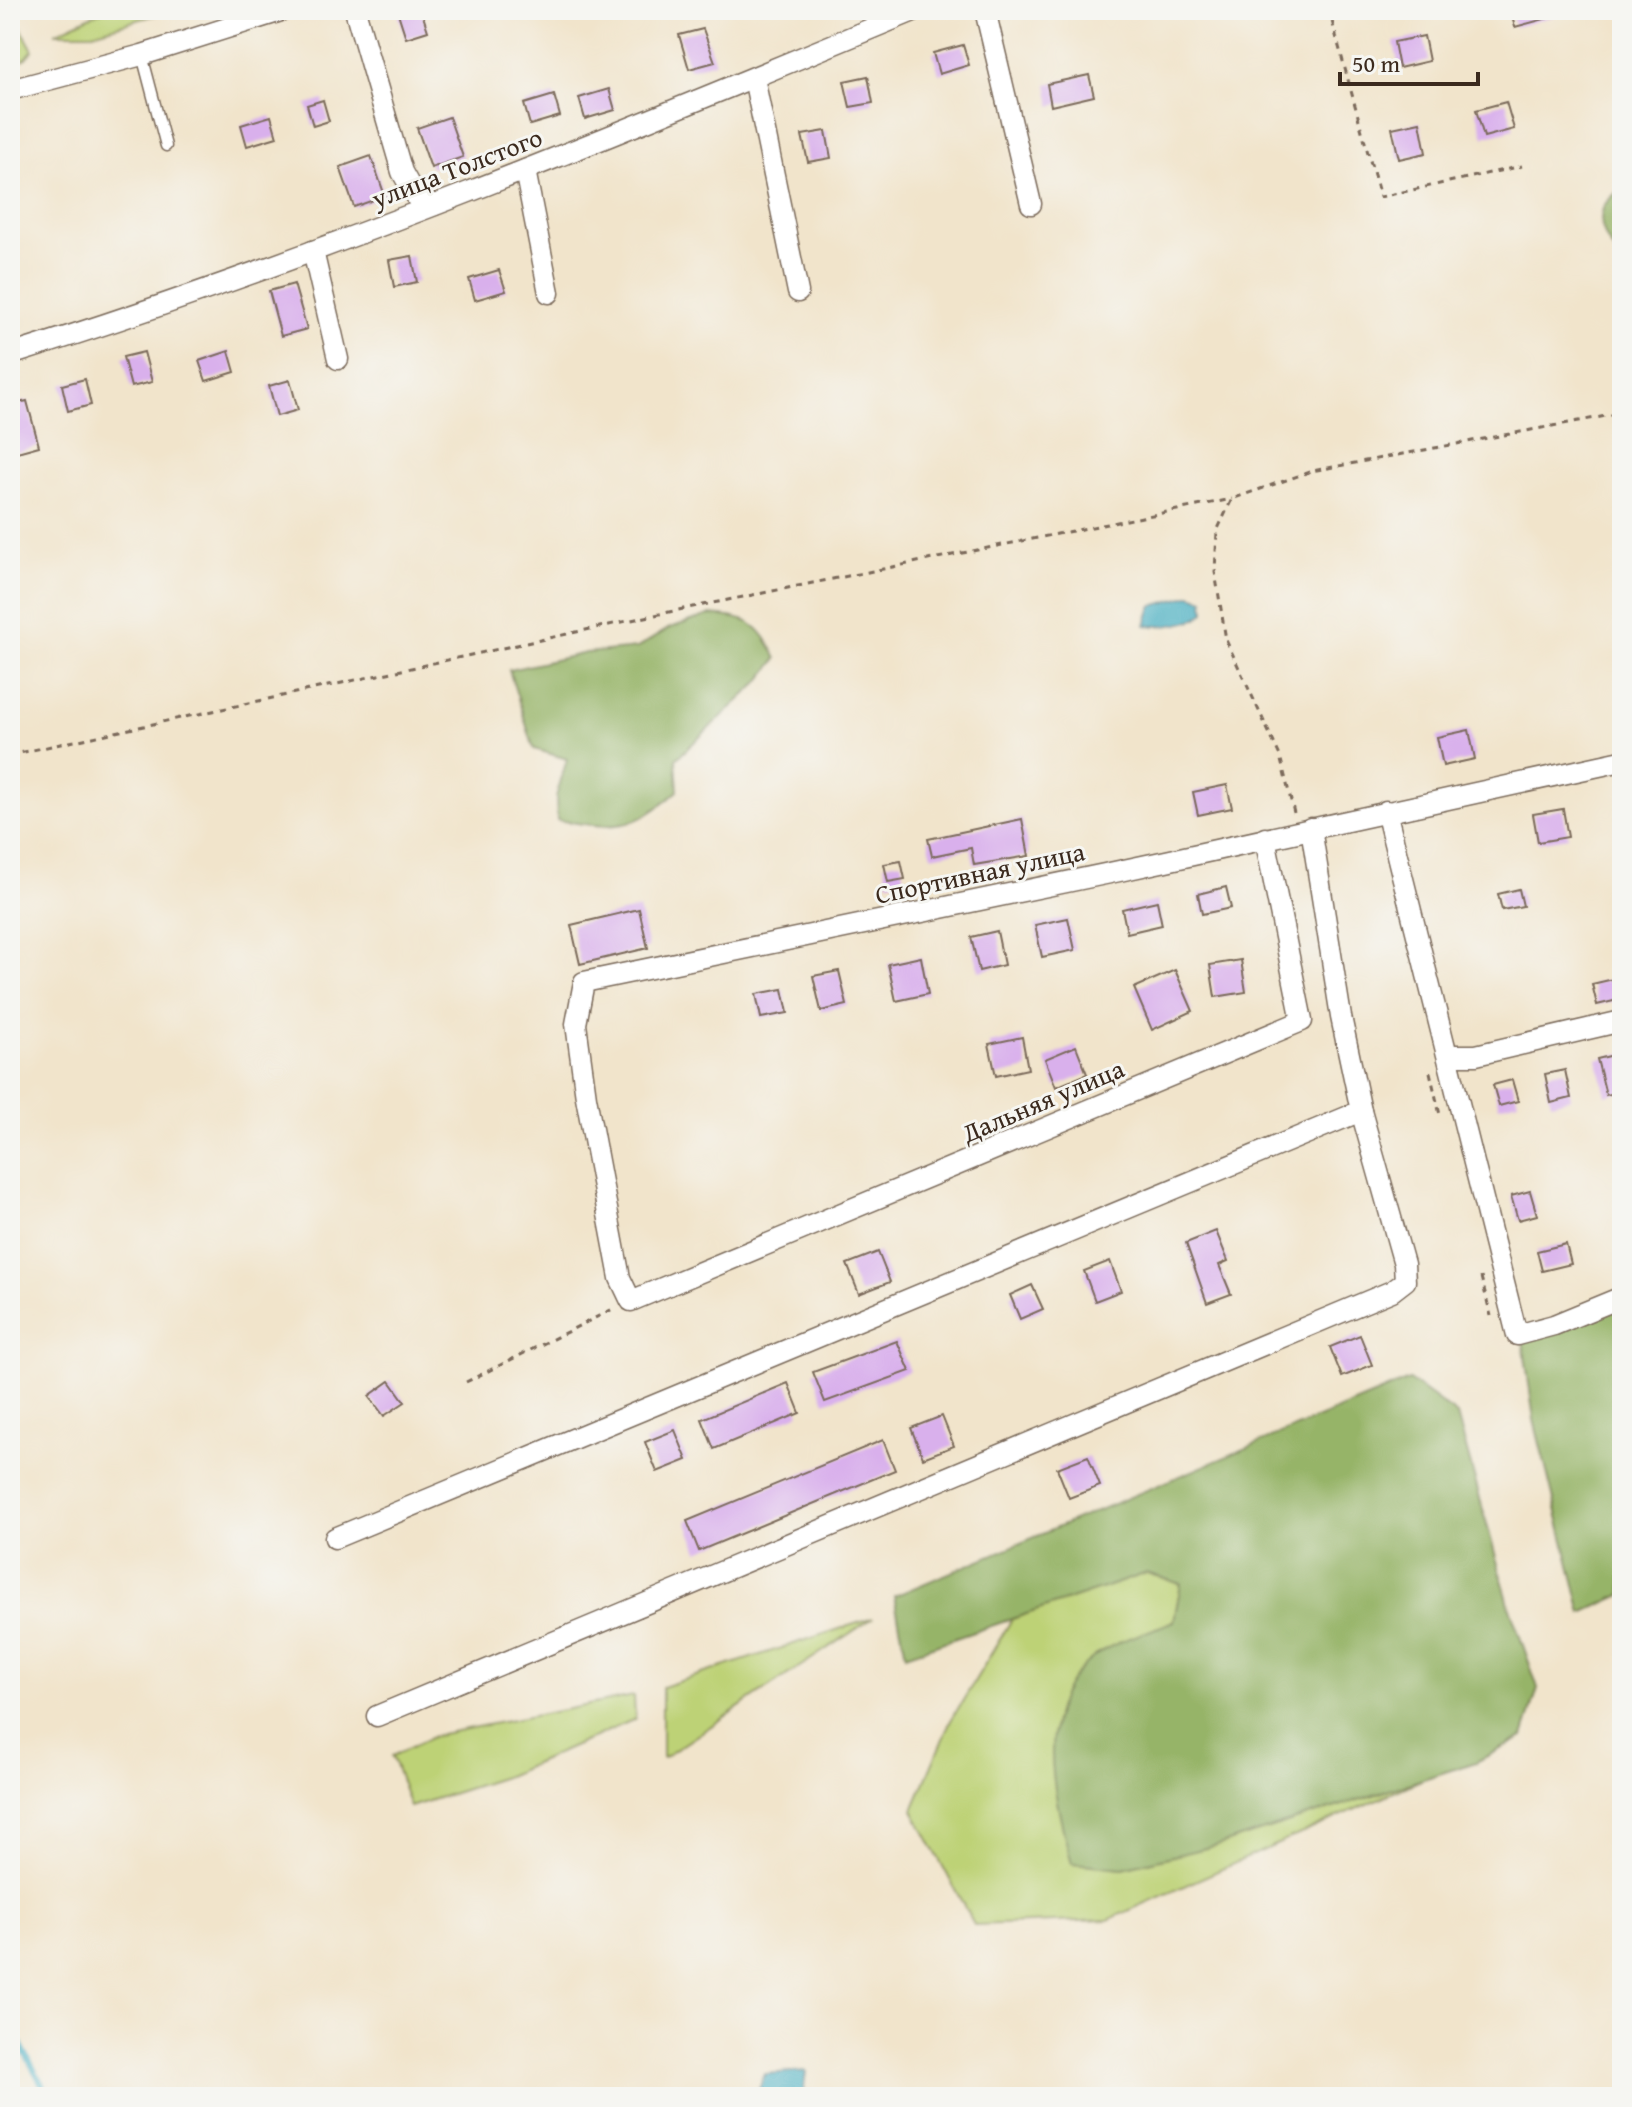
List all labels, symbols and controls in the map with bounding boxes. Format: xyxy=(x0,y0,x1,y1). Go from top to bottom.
scale bar xyxy=(1340,36,1478,86)
text: 50 m xyxy=(1352,46,1400,81)
street label: улица Толстого xyxy=(365,117,548,218)
street label: Спортивная улица xyxy=(872,831,1089,914)
street label: Дальняя улица xyxy=(955,1049,1131,1153)

